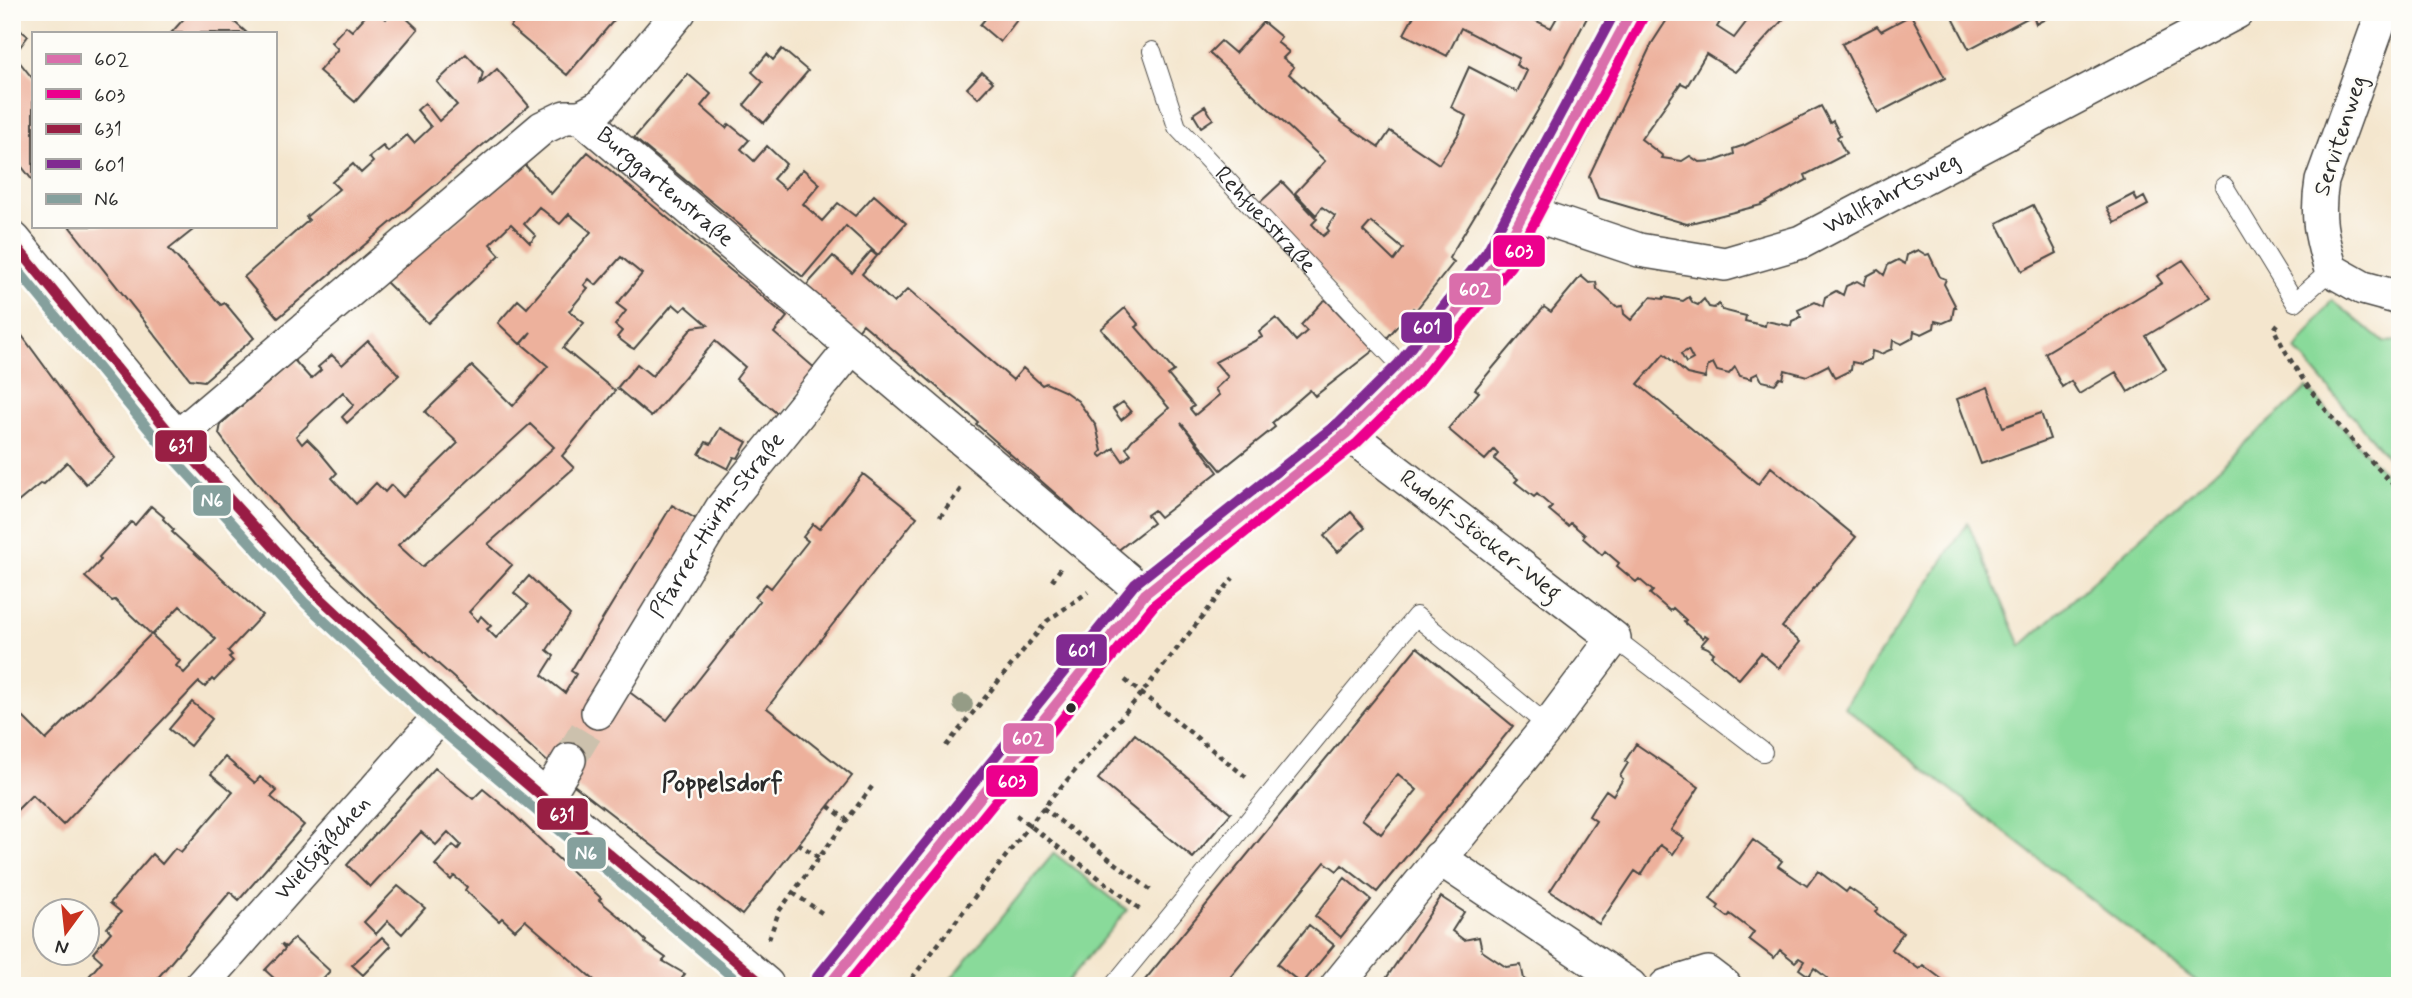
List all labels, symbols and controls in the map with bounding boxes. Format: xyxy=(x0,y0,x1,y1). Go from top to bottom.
legend xyxy=(32,32,276,228)
text: 602 xyxy=(94,46,129,74)
street label: Servitenweg xyxy=(2307,72,2375,200)
text: 603 xyxy=(94,82,126,110)
text: 631 xyxy=(94,116,122,144)
street label: Burggartenstraße xyxy=(589,121,740,255)
street label: Wallfahrtsweg xyxy=(1819,146,1965,242)
text: 601 xyxy=(94,152,125,180)
street label: Rehfuesstraße xyxy=(1207,160,1322,280)
text: N6 xyxy=(94,186,119,214)
line badge: 603 xyxy=(1492,234,1546,268)
text: 603 xyxy=(1505,240,1533,265)
line badge: 602 xyxy=(1448,272,1502,306)
text: 602 xyxy=(1459,278,1492,303)
line badge: 601 xyxy=(1400,311,1453,344)
text: 601 xyxy=(1413,316,1441,341)
street label: Pfarrer-Hürth-Straße xyxy=(643,426,792,624)
line badge: 631 xyxy=(154,429,208,463)
text: 631 xyxy=(168,434,194,459)
street label: Rudolf-Stöcker-Weg xyxy=(1392,463,1567,610)
line badge: N6 xyxy=(192,484,232,517)
text: N6 xyxy=(201,489,223,514)
line badge: 601 xyxy=(1055,633,1108,667)
text: 601 xyxy=(1068,639,1096,664)
unlabelled marker xyxy=(1064,701,1078,715)
line badge: 602 xyxy=(1002,722,1055,755)
text: 602 xyxy=(1012,727,1045,752)
line badge: 603 xyxy=(985,764,1039,798)
district label: Poppelsdorf xyxy=(662,767,783,801)
text: 603 xyxy=(998,770,1026,795)
street label: Wielsgäßchen xyxy=(268,789,378,907)
line badge: 631 xyxy=(536,797,589,831)
text: 631 xyxy=(549,803,575,828)
line badge: N6 xyxy=(566,836,607,870)
text: N6 xyxy=(575,842,597,867)
north arrow xyxy=(32,897,102,967)
text: N xyxy=(53,933,71,961)

